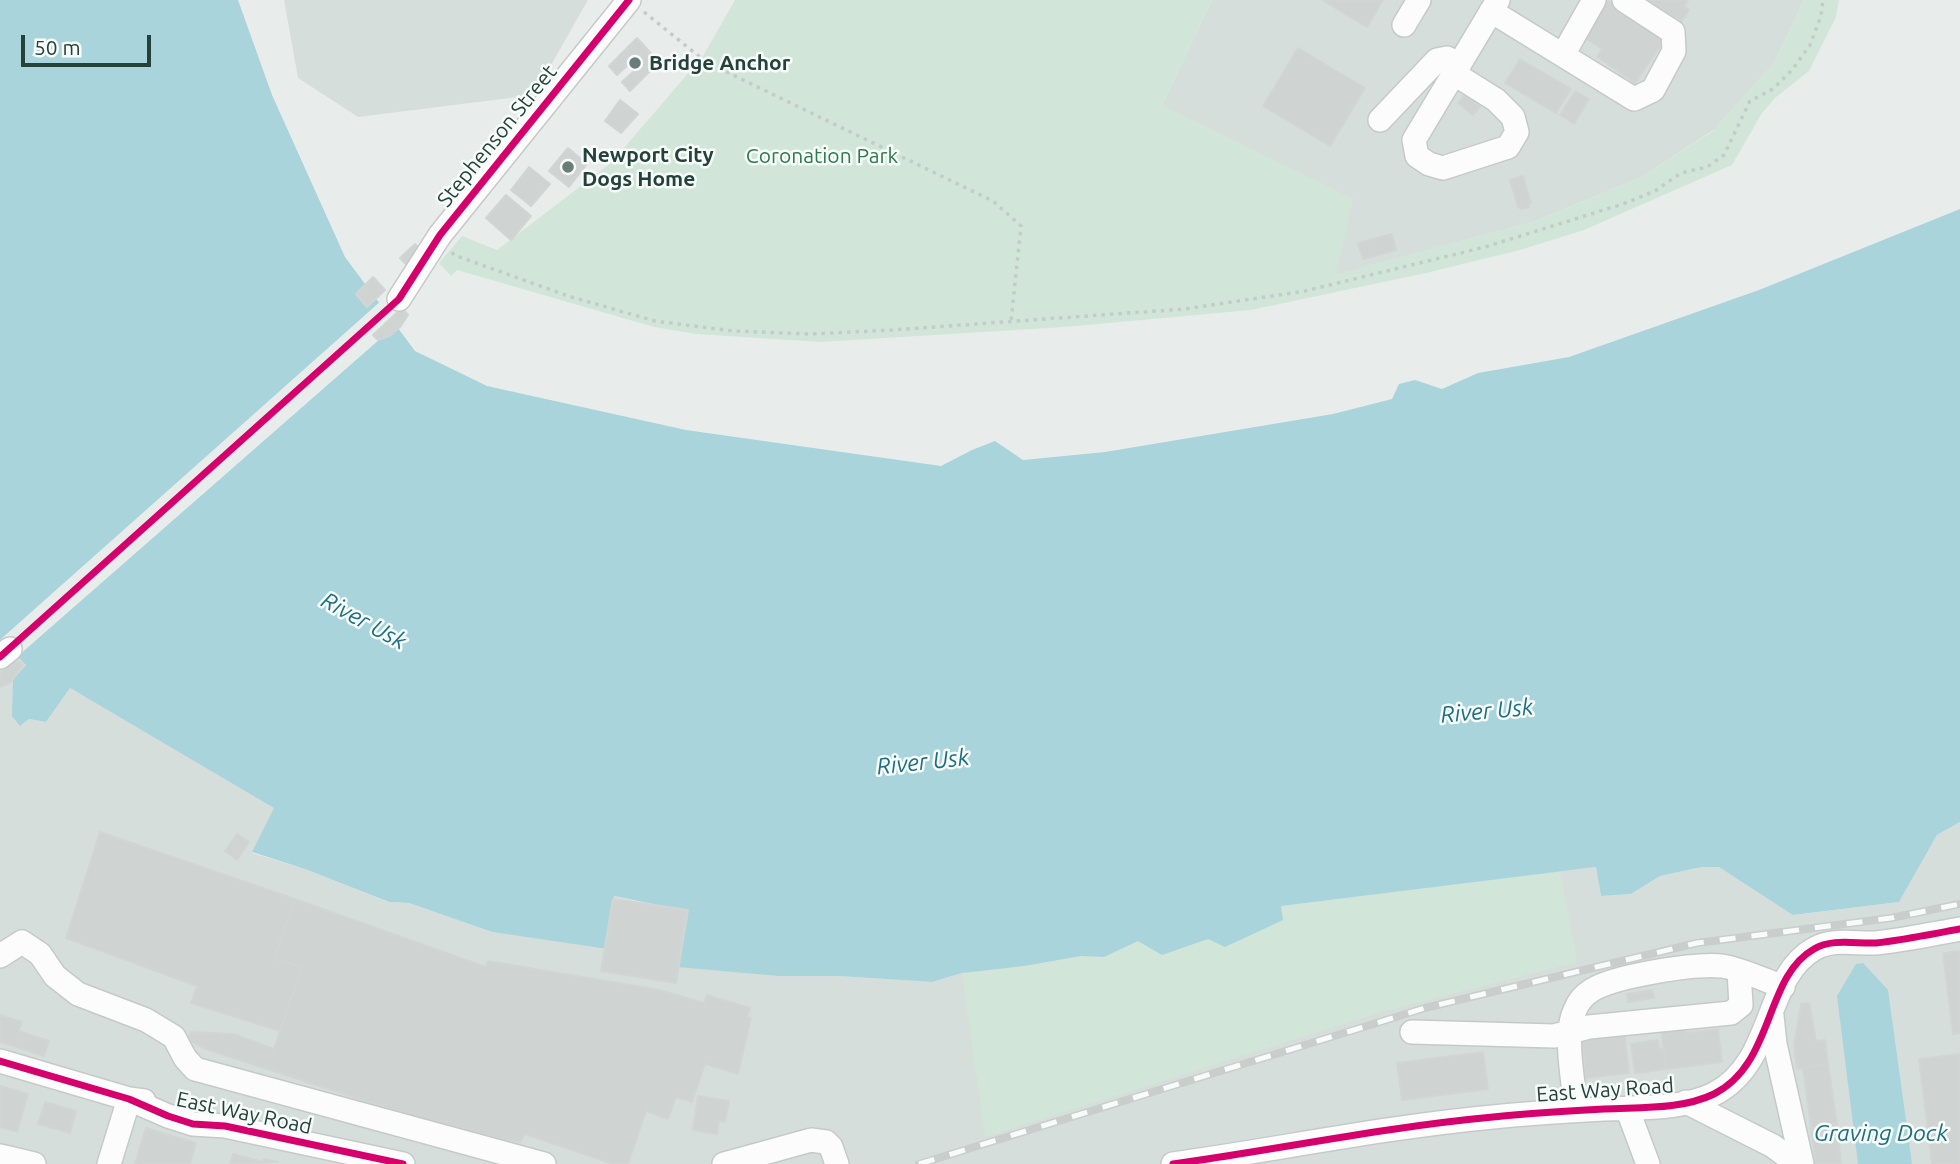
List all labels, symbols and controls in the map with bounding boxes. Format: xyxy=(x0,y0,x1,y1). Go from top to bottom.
scale bar xyxy=(24,21,154,65)
text: 50 m xyxy=(34,35,81,59)
place label: Bridge Anchor xyxy=(649,50,790,76)
marker: Bridge Anchor xyxy=(627,55,643,71)
street label: Stephenson Street xyxy=(432,60,562,212)
place label: Newport City Dogs Home xyxy=(582,142,714,192)
park label: Coronation Park xyxy=(746,143,898,169)
marker: Newport City Dogs Home xyxy=(560,159,576,175)
water label: River Usk xyxy=(317,586,411,656)
water label: River Usk xyxy=(1439,693,1535,729)
water label: River Usk xyxy=(875,743,971,781)
street label: East Way Road xyxy=(1535,1073,1675,1107)
street label: East Way Road xyxy=(174,1086,314,1140)
water label: Graving Dock xyxy=(1814,1119,1948,1147)

